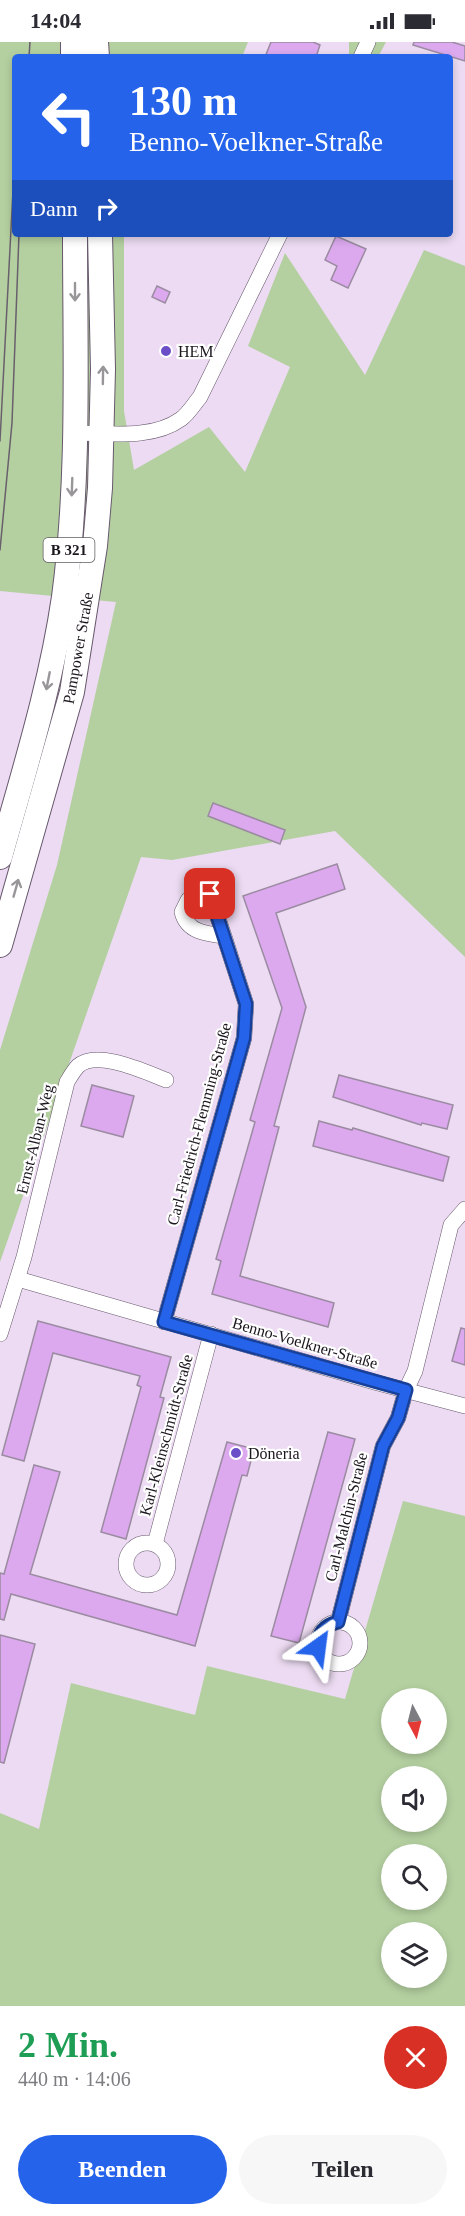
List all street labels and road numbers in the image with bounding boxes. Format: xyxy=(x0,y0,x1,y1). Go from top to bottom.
road number: B 321 xyxy=(44,538,94,562)
street label: Pampower Straße xyxy=(60,591,97,705)
street label: Carl-Friedrich-Flemming-Straße xyxy=(164,1021,235,1227)
street label: Ernst-Alban-Weg xyxy=(13,1082,58,1196)
street label: Benno-Voelkner-Straße xyxy=(230,1314,380,1372)
street label: Karl-Kleinschmidt-Straße xyxy=(136,1353,196,1517)
street label: Carl-Malchin-Straße xyxy=(322,1451,370,1583)

